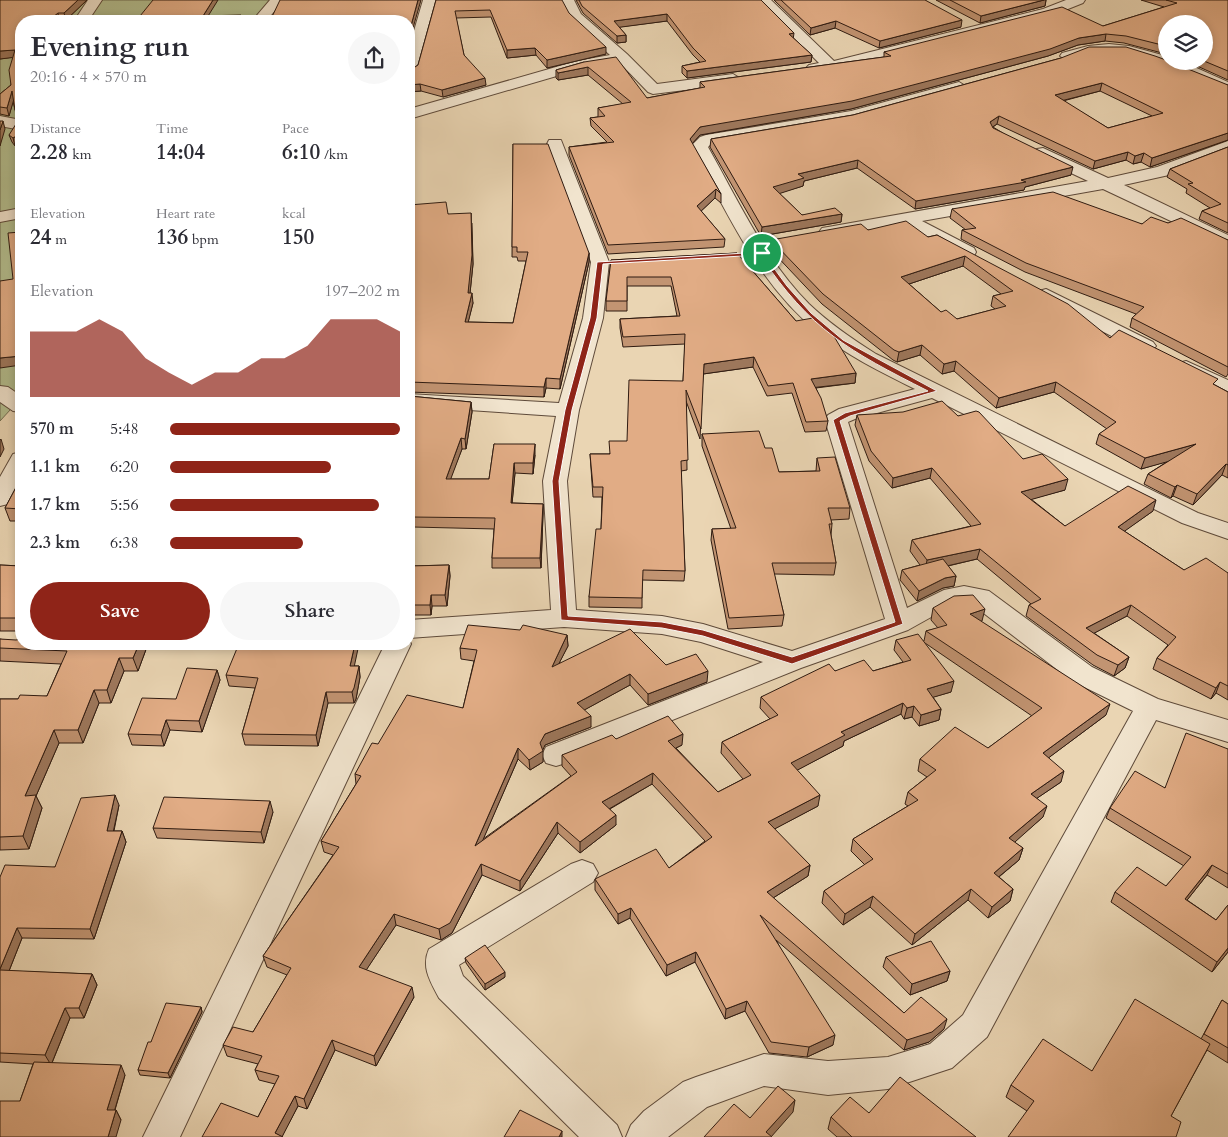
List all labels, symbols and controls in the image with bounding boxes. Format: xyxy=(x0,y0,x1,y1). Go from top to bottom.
map controls xyxy=(1158,15,1213,70)
button: layers xyxy=(1158,15,1213,70)
text: Evening run xyxy=(30,28,189,66)
button: share xyxy=(348,32,400,84)
text: 20:16 · 4 × 570 m xyxy=(30,66,147,88)
text: Distance xyxy=(30,119,81,138)
text: Time xyxy=(156,119,188,138)
text: Pace xyxy=(282,119,309,138)
text: 2.28 xyxy=(30,138,68,167)
text: 14:04 xyxy=(156,138,205,167)
text: 6:10 xyxy=(282,138,320,167)
text: km xyxy=(68,145,91,164)
text: /km xyxy=(320,145,348,164)
text: Elevation xyxy=(30,204,86,223)
text: Heart rate xyxy=(156,204,215,223)
text: kcal xyxy=(282,204,306,223)
text: 24 xyxy=(30,223,52,252)
text: 136 xyxy=(156,223,188,252)
text: 150 xyxy=(282,223,314,252)
text: m xyxy=(52,230,67,249)
text: bpm xyxy=(188,230,219,249)
pin xyxy=(741,232,783,274)
icon: arrive xyxy=(748,239,776,267)
text: Elevation xyxy=(30,280,94,302)
text: 197–202 m xyxy=(324,280,400,302)
text: 570 m xyxy=(30,418,74,440)
text: 5:48 xyxy=(110,418,139,440)
text: 1.1 km xyxy=(30,456,80,478)
text: 6:20 xyxy=(110,456,139,478)
text: 1.7 km xyxy=(30,494,80,516)
text: 5:56 xyxy=(110,494,139,516)
text: 2.3 km xyxy=(30,532,80,554)
text: 6:38 xyxy=(110,532,139,554)
button: Save xyxy=(30,582,210,640)
button: Share xyxy=(220,582,400,640)

